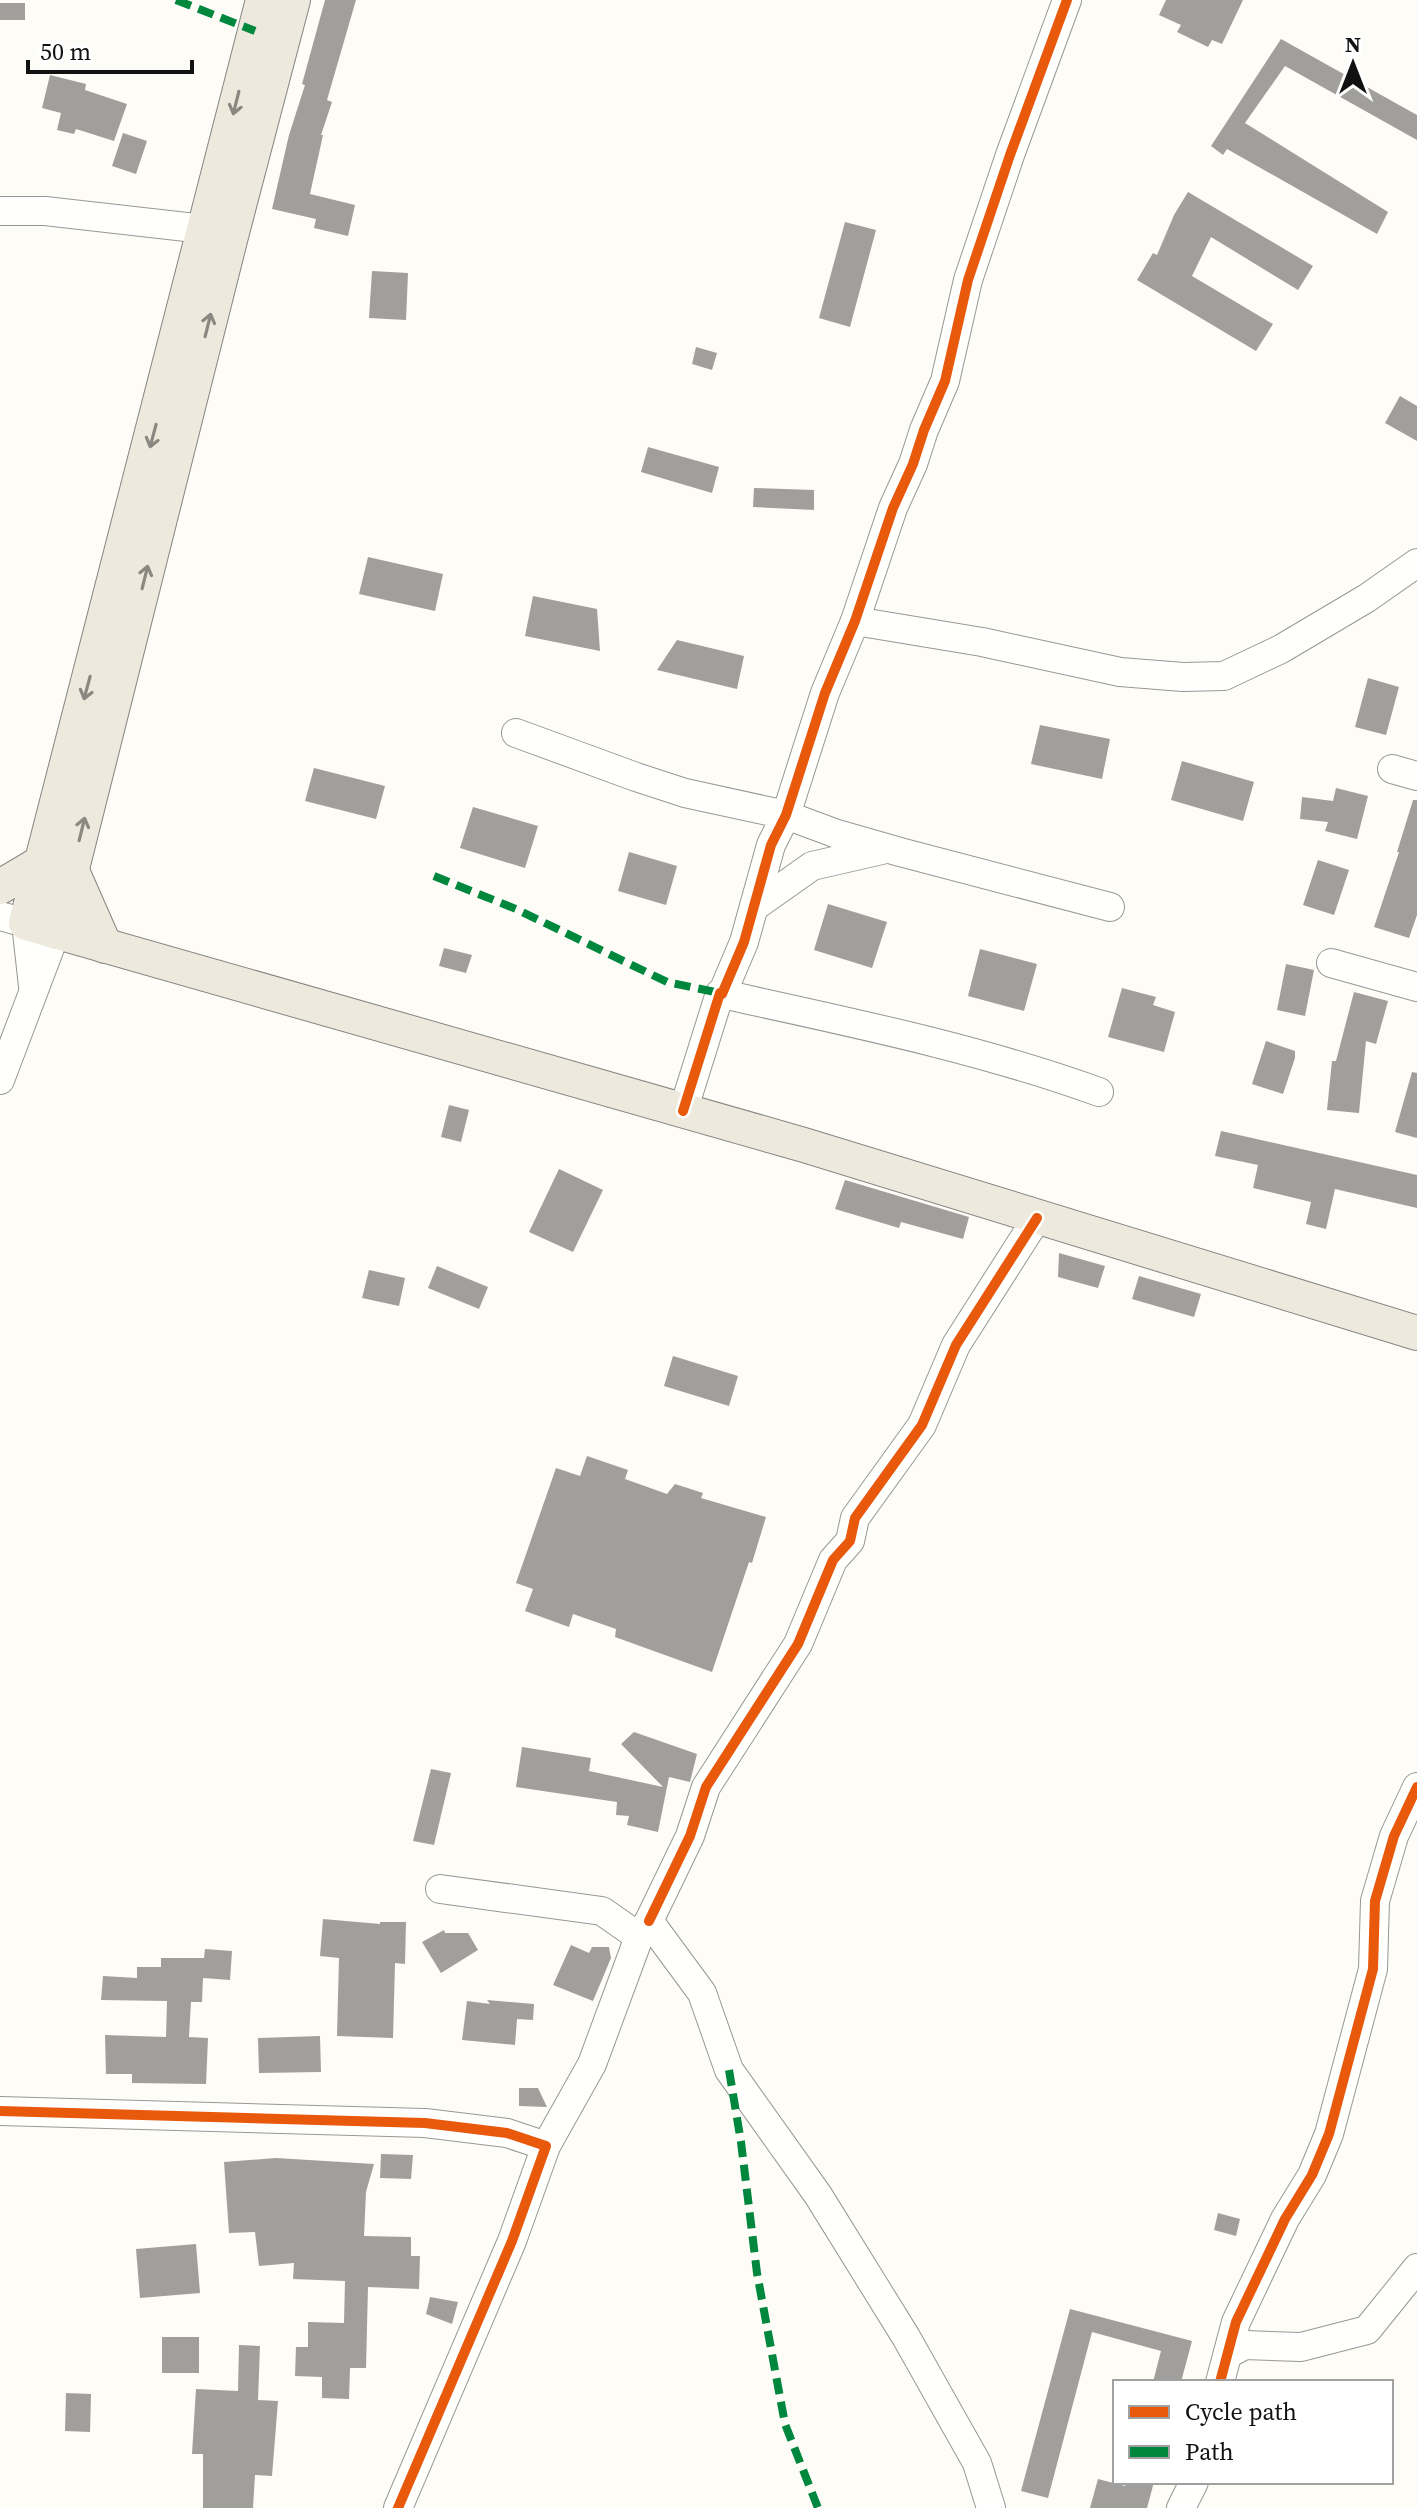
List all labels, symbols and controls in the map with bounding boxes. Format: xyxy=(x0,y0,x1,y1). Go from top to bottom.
scale bar xyxy=(28,24,192,74)
north arrow xyxy=(1313,24,1393,104)
text: N xyxy=(1345,29,1361,59)
text: 50 m xyxy=(40,35,91,68)
one-way arrow xyxy=(228,89,243,115)
one-way arrow xyxy=(202,312,217,338)
one-way arrow xyxy=(144,423,159,449)
one-way arrow xyxy=(139,565,154,591)
one-way arrow xyxy=(79,674,94,700)
one-way arrow xyxy=(75,817,90,843)
legend xyxy=(1113,2380,1393,2484)
text: Cycle path xyxy=(1185,2395,1297,2428)
text: Path xyxy=(1185,2435,1234,2468)

